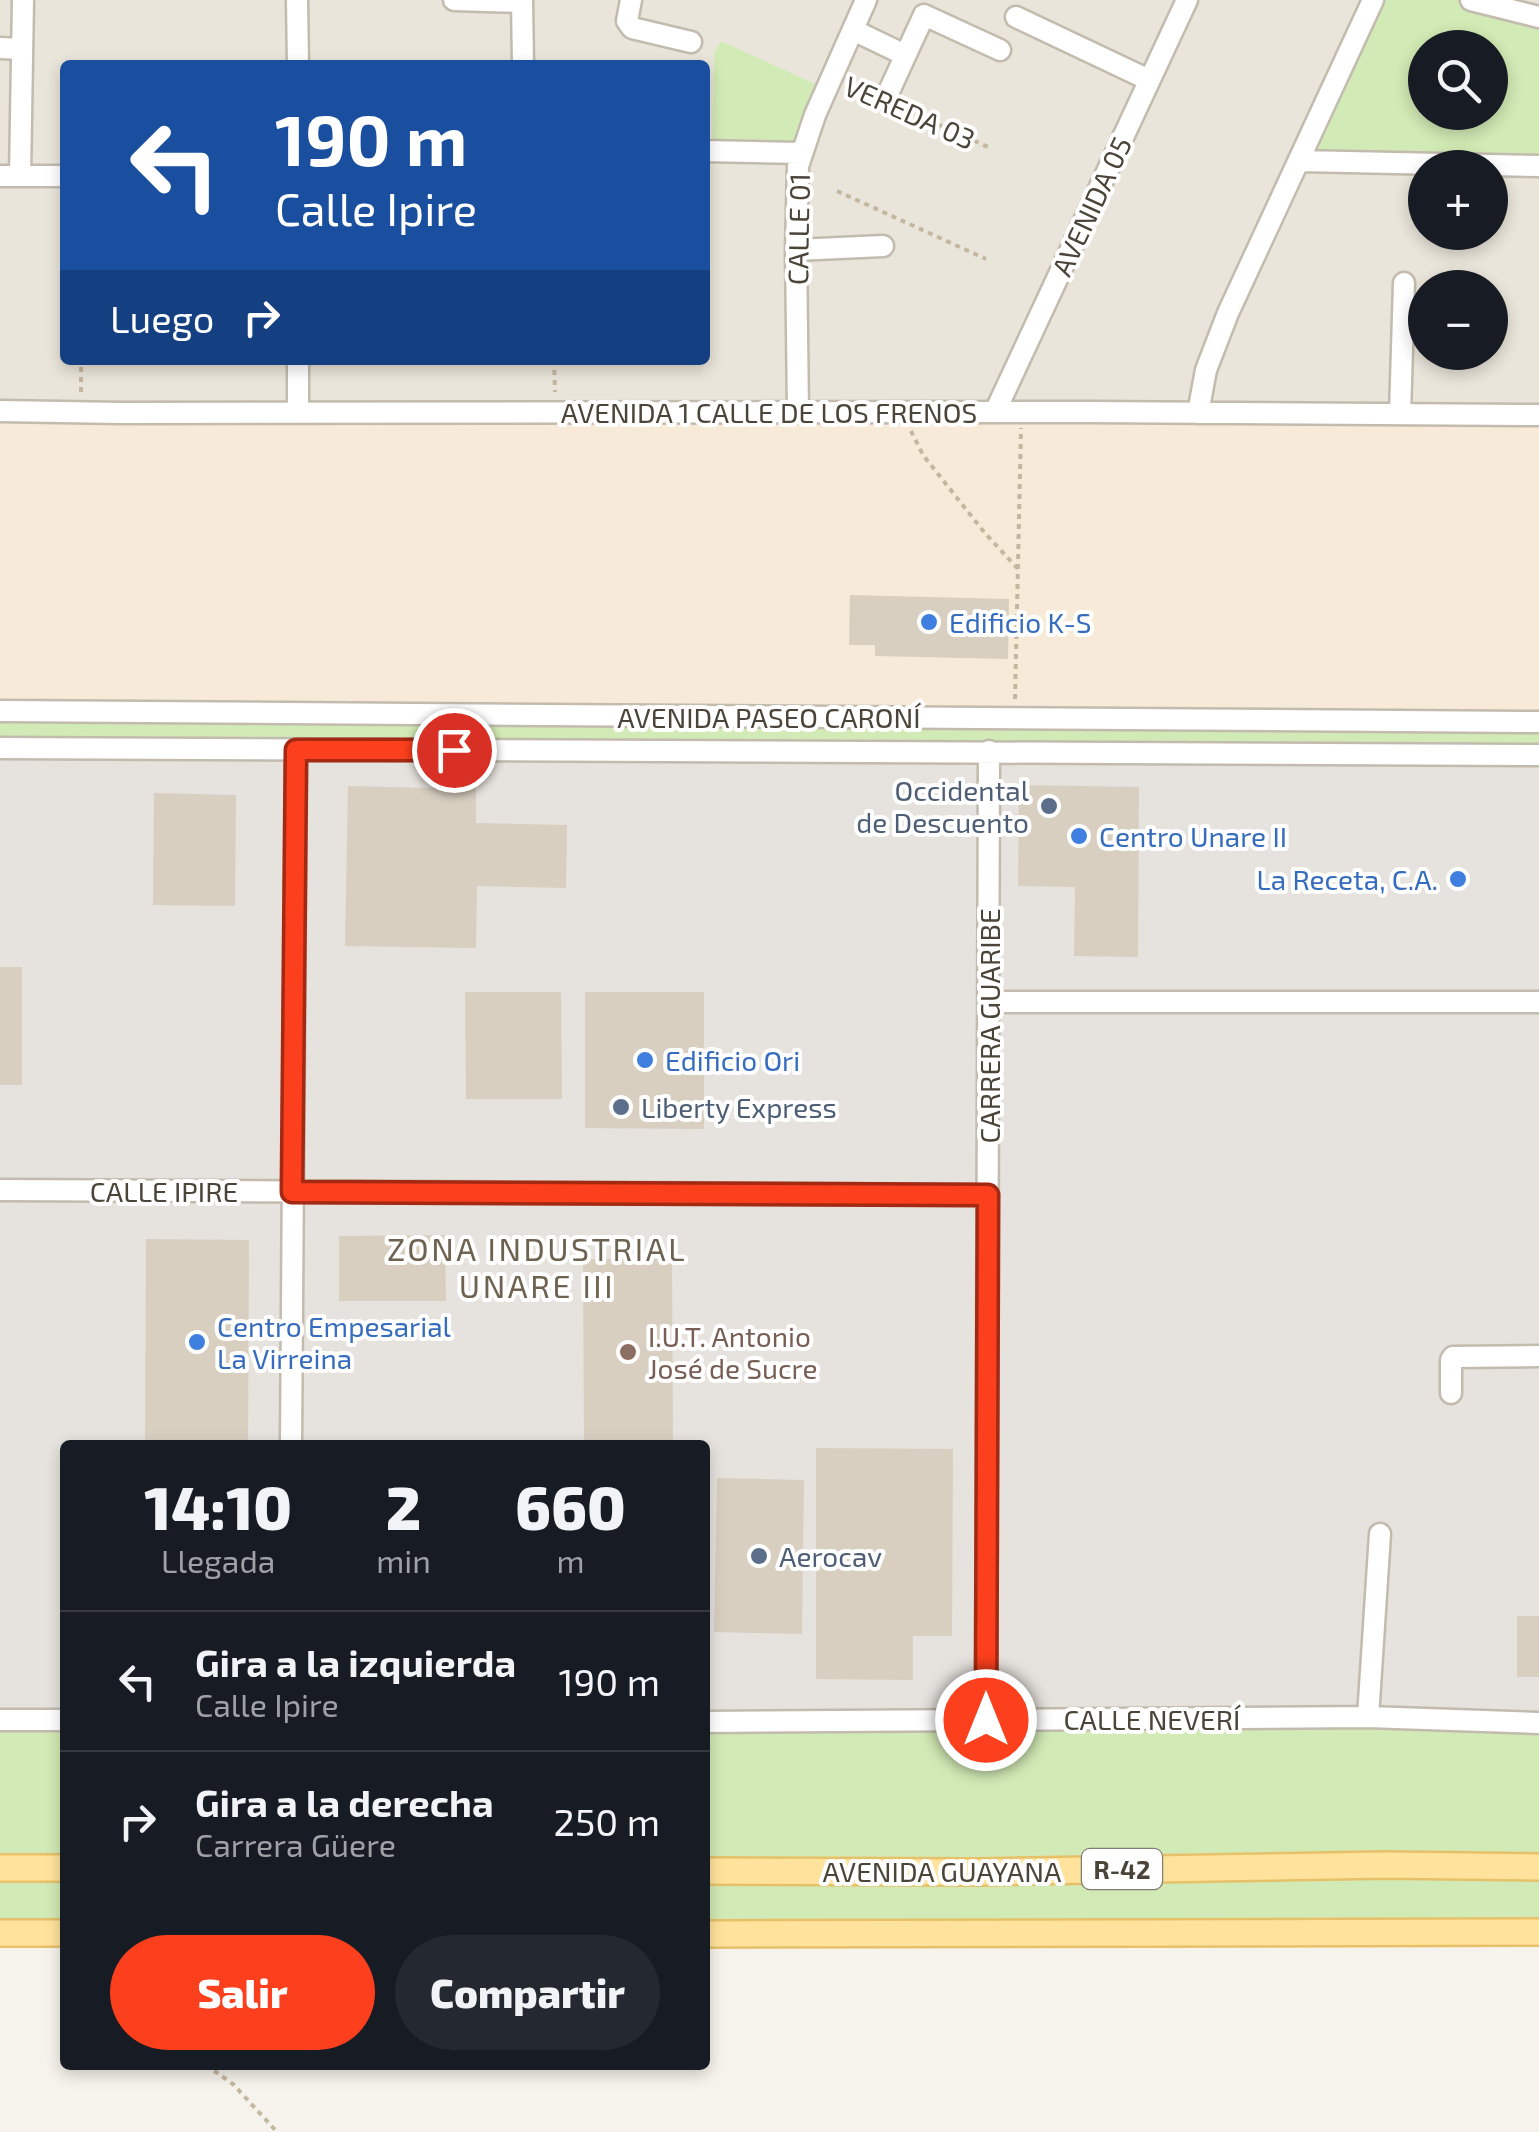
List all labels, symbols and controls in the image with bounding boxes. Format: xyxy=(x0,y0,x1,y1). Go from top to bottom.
map controls xyxy=(1408,30,1508,370)
button: search xyxy=(1408,30,1508,130)
street label: VEREDA 03 xyxy=(839,68,981,156)
text: 190 m xyxy=(275,96,468,180)
icon: left xyxy=(110,100,240,230)
street label: AVENIDA 05 xyxy=(1044,131,1138,281)
button: + xyxy=(1408,150,1508,250)
street label: CALLE 01 xyxy=(780,173,816,285)
text: Calle Ipire xyxy=(275,181,477,235)
button: − xyxy=(1408,270,1508,370)
icon: right xyxy=(234,290,289,345)
text: Luego xyxy=(110,295,214,341)
street label: AVENIDA 1 CALLE DE LOS FRENOS xyxy=(561,395,977,429)
place label: Edificio K-S xyxy=(949,605,1091,639)
marker: Edificio K-S xyxy=(918,611,940,633)
street label: AVENIDA PASEO CARONÍ xyxy=(617,700,921,734)
pin xyxy=(412,708,497,793)
icon: arrive xyxy=(427,723,482,778)
place label: Occidental de Descuento xyxy=(856,773,1030,839)
marker: Occidental de Descuento xyxy=(1038,795,1060,817)
place label: Centro Unare II xyxy=(1099,819,1287,853)
marker: Centro Unare II xyxy=(1068,825,1090,847)
place label: La Receta, C.A. xyxy=(1256,862,1438,896)
marker: La Receta, C.A. xyxy=(1447,868,1469,890)
street label: CARRERA GUARIBE xyxy=(972,908,1006,1144)
place label: Edificio Ori xyxy=(665,1043,800,1077)
marker: Edificio Ori xyxy=(634,1049,656,1071)
place label: Liberty Express xyxy=(641,1090,837,1124)
marker: Liberty Express xyxy=(610,1096,632,1118)
street label: CALLE IPIRE xyxy=(90,1174,238,1208)
district label: ZONA INDUSTRIAL UNARE III xyxy=(387,1229,687,1304)
place label: Centro Empesarial La Virreina xyxy=(217,1309,452,1375)
place label: I.U.T. Antonio José de Sucre xyxy=(648,1319,818,1385)
marker: Centro Empesarial La Virreina xyxy=(186,1331,208,1353)
marker: I.U.T. Antonio José de Sucre xyxy=(617,1341,639,1363)
text: 14:10 xyxy=(144,1470,292,1542)
text: 2 xyxy=(386,1470,421,1542)
text: 660 xyxy=(515,1470,626,1542)
place label: Aerocav xyxy=(779,1539,882,1573)
text: Llegada xyxy=(161,1541,275,1579)
text: min xyxy=(376,1541,431,1579)
text: m xyxy=(556,1541,584,1579)
marker: Aerocav xyxy=(748,1545,770,1567)
text: Gira a la izquierda xyxy=(195,1639,516,1685)
icon: left xyxy=(110,1654,165,1709)
text: 190 m xyxy=(558,1658,660,1704)
position arrow xyxy=(934,1668,1038,1772)
text: Calle Ipire xyxy=(195,1685,339,1723)
street label: CALLE NEVERÍ xyxy=(1064,1702,1241,1736)
text: Gira a la derecha xyxy=(195,1779,494,1825)
icon: right xyxy=(110,1794,165,1849)
text: 250 m xyxy=(554,1798,660,1844)
text: Carrera Güere xyxy=(195,1825,396,1863)
road number: R-42 xyxy=(1082,1849,1162,1889)
street label: AVENIDA GUAYANA xyxy=(823,1854,1062,1888)
button: Salir xyxy=(110,1935,375,2050)
button: Compartir xyxy=(395,1935,660,2050)

